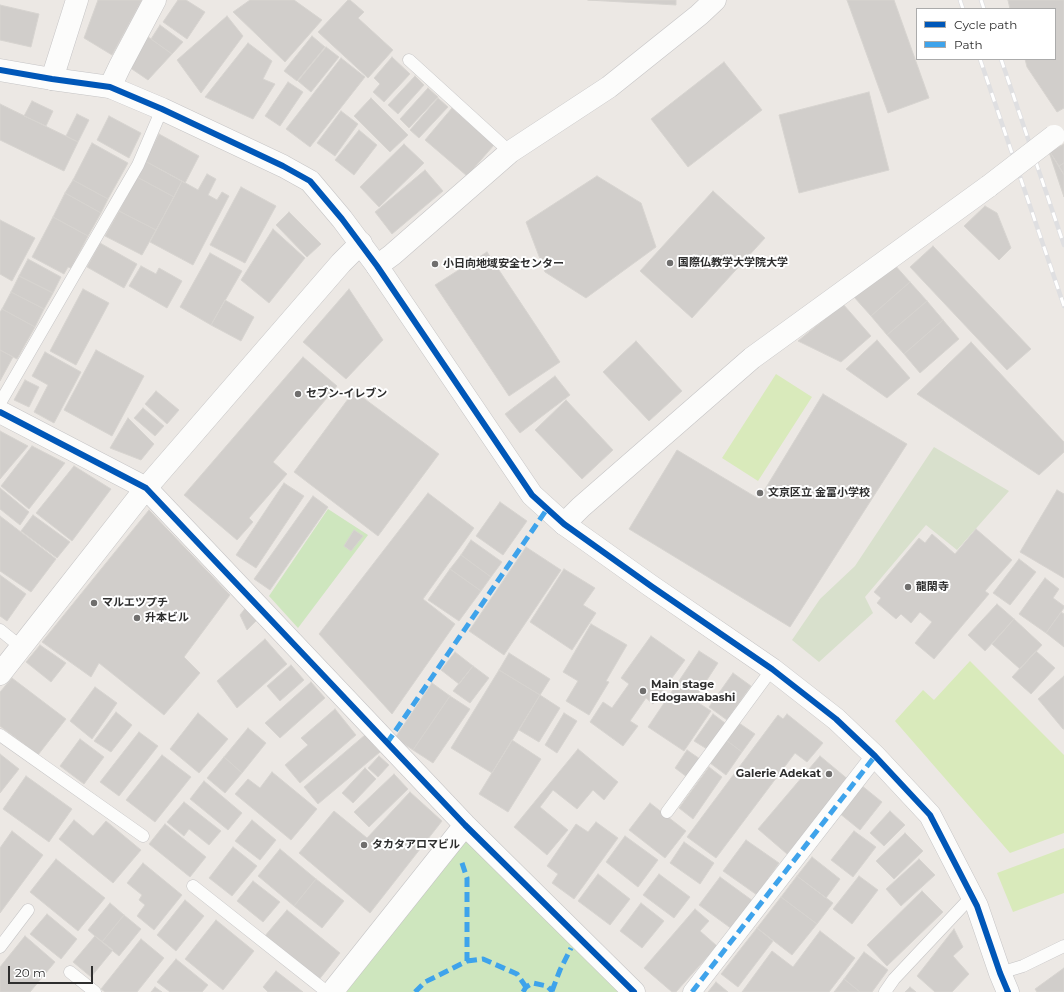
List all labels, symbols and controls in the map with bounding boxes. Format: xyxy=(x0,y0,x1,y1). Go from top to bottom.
legend xyxy=(916,8,1056,60)
text: Cycle path xyxy=(954,17,1017,32)
text: Path xyxy=(954,37,983,52)
place label: 国際仏教学大学院大学 xyxy=(678,256,788,270)
place label: 小日向地域安全センター xyxy=(443,257,564,271)
marker: 国際仏教学大学院大学 xyxy=(665,258,675,268)
marker: 小日向地域安全センター xyxy=(430,259,440,269)
place label: セブン-イレブン xyxy=(306,387,387,401)
marker: セブン-イレブン xyxy=(293,389,303,399)
place label: 文京区立 金富小学校 xyxy=(768,486,870,500)
marker: 文京区立 金富小学校 xyxy=(755,488,765,498)
place label: 龍閑寺 xyxy=(916,580,949,594)
marker: 龍閑寺 xyxy=(903,582,913,592)
place label: マルエツプチ xyxy=(102,596,168,610)
marker: マルエツプチ xyxy=(89,598,99,608)
place label: 升本ビル xyxy=(145,611,189,625)
marker: 升本ビル xyxy=(132,613,142,623)
place label: Main stage Edogawabashi xyxy=(651,678,735,704)
marker: Main stage Edogawabashi xyxy=(638,686,648,696)
place label: Galerie Adekat xyxy=(736,767,821,781)
marker: Galerie Adekat xyxy=(824,769,834,779)
place label: タカタアロマビル xyxy=(372,838,460,852)
marker: タカタアロマビル xyxy=(359,840,369,850)
scale bar xyxy=(10,958,95,984)
text: 20 m xyxy=(15,965,46,980)

